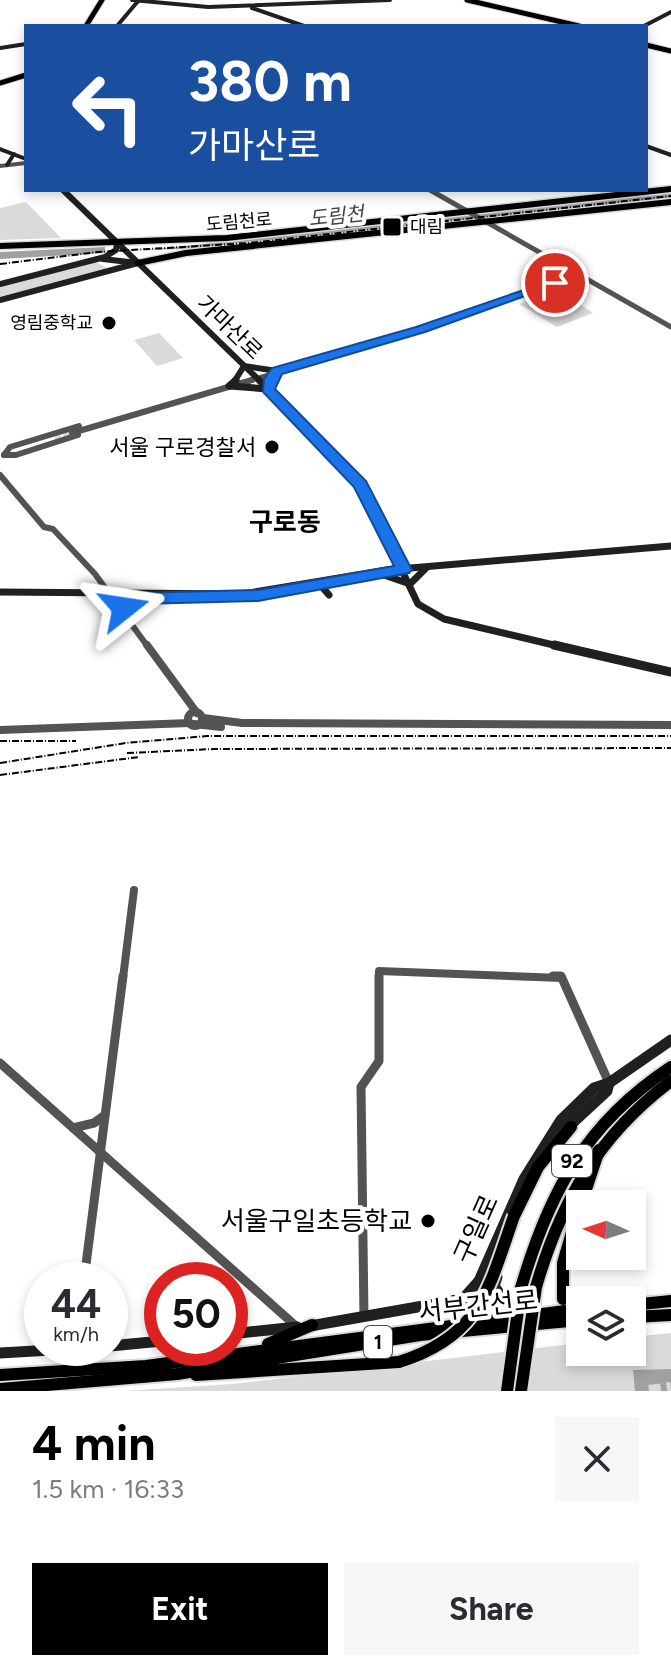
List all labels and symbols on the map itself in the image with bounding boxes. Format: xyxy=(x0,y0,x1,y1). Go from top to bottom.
water label: 도림천 xyxy=(307,201,367,231)
street label: 도림천로 xyxy=(205,208,273,236)
marker: 대림 xyxy=(381,216,403,238)
place label: 대림 xyxy=(410,216,443,238)
pin xyxy=(521,249,589,317)
street label: 가마산로 xyxy=(191,290,268,365)
place label: 영림중학교 xyxy=(10,312,93,334)
marker: 영림중학교 xyxy=(100,314,118,332)
place label: 서울 구로경찰서 xyxy=(109,434,256,461)
marker: 서울 구로경찰서 xyxy=(263,438,281,456)
district label: 구로동 xyxy=(249,506,321,538)
position arrow xyxy=(82,566,166,650)
road number: 92 xyxy=(552,1145,592,1177)
street label: 구일로 xyxy=(447,1190,505,1268)
north arrow xyxy=(566,1190,646,1270)
place label: 서울구일초등학교 xyxy=(221,1205,412,1237)
marker: 서울구일초등학교 xyxy=(419,1212,437,1230)
speed limit sign: 50 xyxy=(144,1262,248,1366)
street label: 서부간선로 xyxy=(417,1284,539,1328)
road number: 1 xyxy=(364,1326,392,1358)

